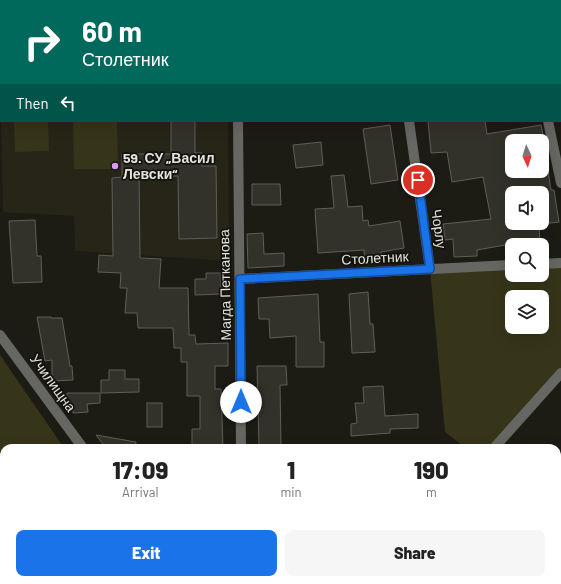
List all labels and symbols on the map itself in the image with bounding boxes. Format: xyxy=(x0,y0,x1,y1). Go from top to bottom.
north arrow xyxy=(505,134,549,178)
place label: 59. СУ „Васил Левски“ xyxy=(123,149,215,182)
marker: 59. СУ „Васил Левски“ xyxy=(110,161,120,171)
pin xyxy=(401,163,435,197)
street label: Чорлу xyxy=(428,208,451,250)
street label: Магда Петканова xyxy=(215,229,234,341)
street label: Столетник xyxy=(341,247,410,268)
street label: Училищна xyxy=(27,351,80,415)
position arrow xyxy=(220,381,262,423)

